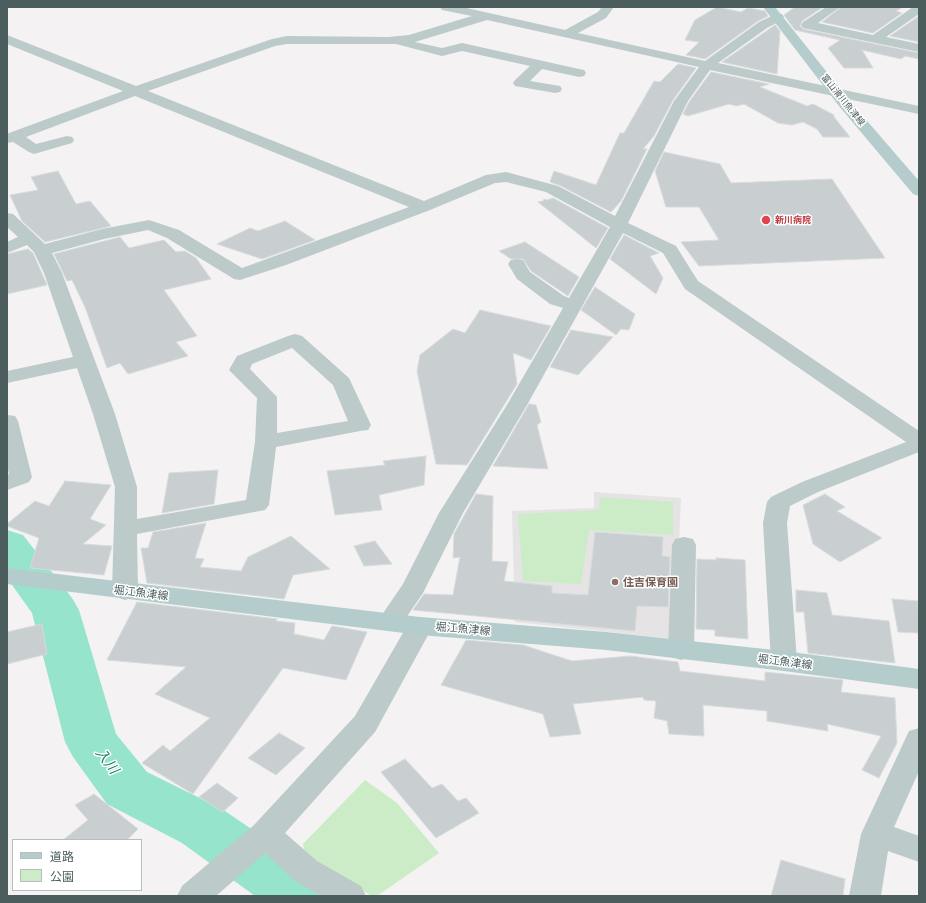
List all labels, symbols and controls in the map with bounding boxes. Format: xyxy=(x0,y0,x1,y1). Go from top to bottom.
street label: 富山滑川魚津線 xyxy=(819,72,867,128)
marker: 新川病院 xyxy=(760,214,772,226)
place label: 新川病院 xyxy=(775,215,811,225)
place label: 住吉保育園 xyxy=(623,575,678,589)
marker: 住吉保育園 xyxy=(610,577,620,587)
street label: 堀江魚津線 xyxy=(113,583,169,603)
street label: 堀江魚津線 xyxy=(435,620,491,638)
street label: 堀江魚津線 xyxy=(757,652,813,672)
water label: 入川 xyxy=(92,745,122,777)
legend xyxy=(12,839,142,891)
text: 道路 xyxy=(50,849,74,864)
text: 公園 xyxy=(50,869,74,884)

